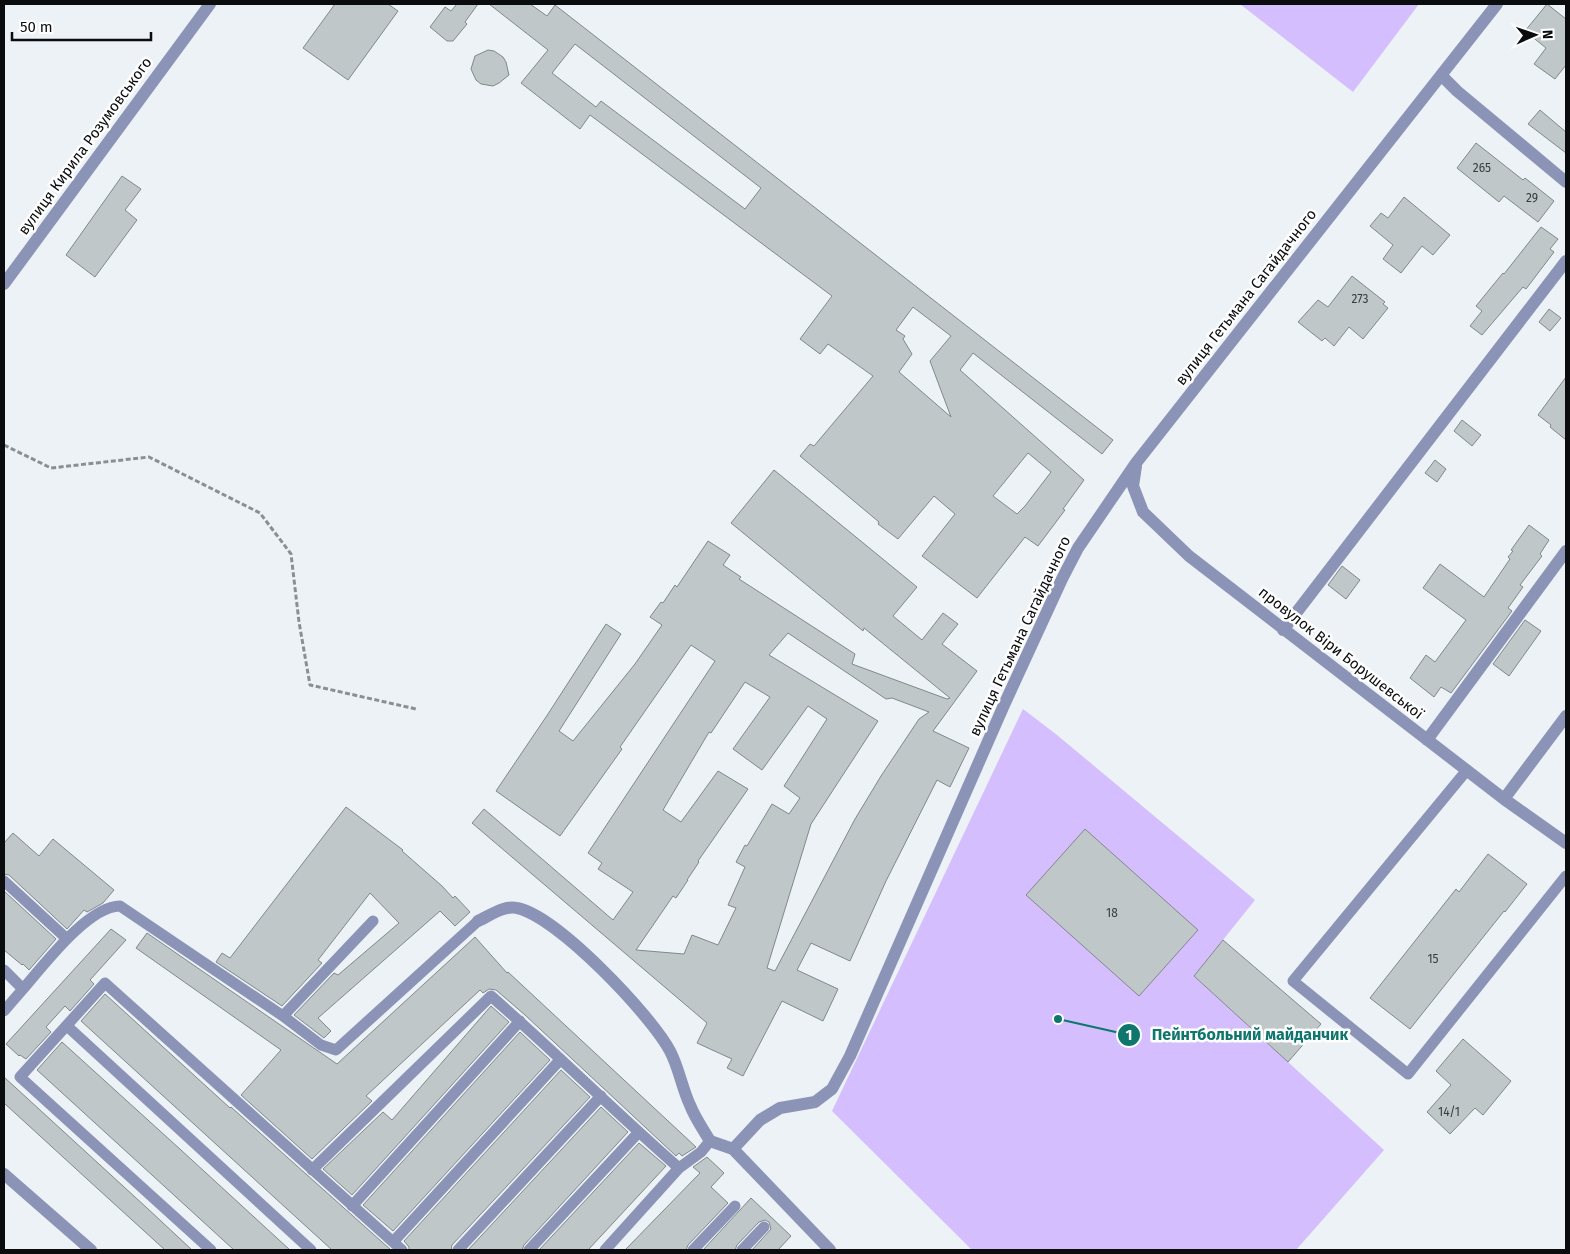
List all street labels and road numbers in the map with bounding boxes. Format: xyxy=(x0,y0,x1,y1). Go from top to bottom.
street label: вулиця Кирила Розумовського xyxy=(14,54,156,238)
street label: вулиця Гетьмана Сагайдачного xyxy=(1172,205,1320,389)
street label: вулиця Гетьмана Сагайдачного xyxy=(966,533,1074,739)
street label: провулок Віри Борушевської xyxy=(1255,583,1428,723)

